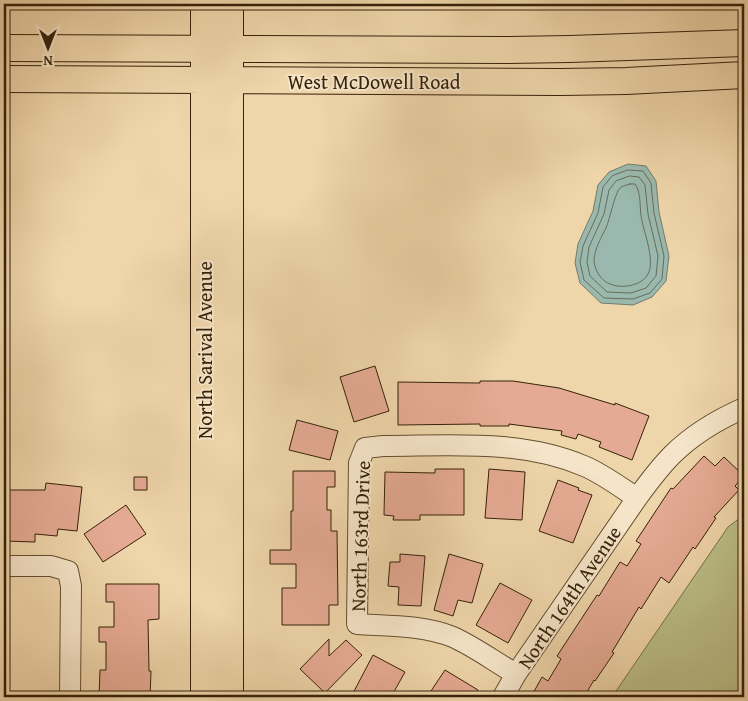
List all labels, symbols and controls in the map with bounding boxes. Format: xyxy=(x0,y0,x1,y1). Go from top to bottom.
north arrow xyxy=(22,22,72,72)
text: N xyxy=(43,51,53,71)
street label: West McDowell Road xyxy=(288,67,461,96)
street label: North Sarival Avenue xyxy=(190,261,219,439)
street label: North 163rd Drive xyxy=(343,460,377,612)
street label: North 164th Avenue xyxy=(510,520,628,674)

